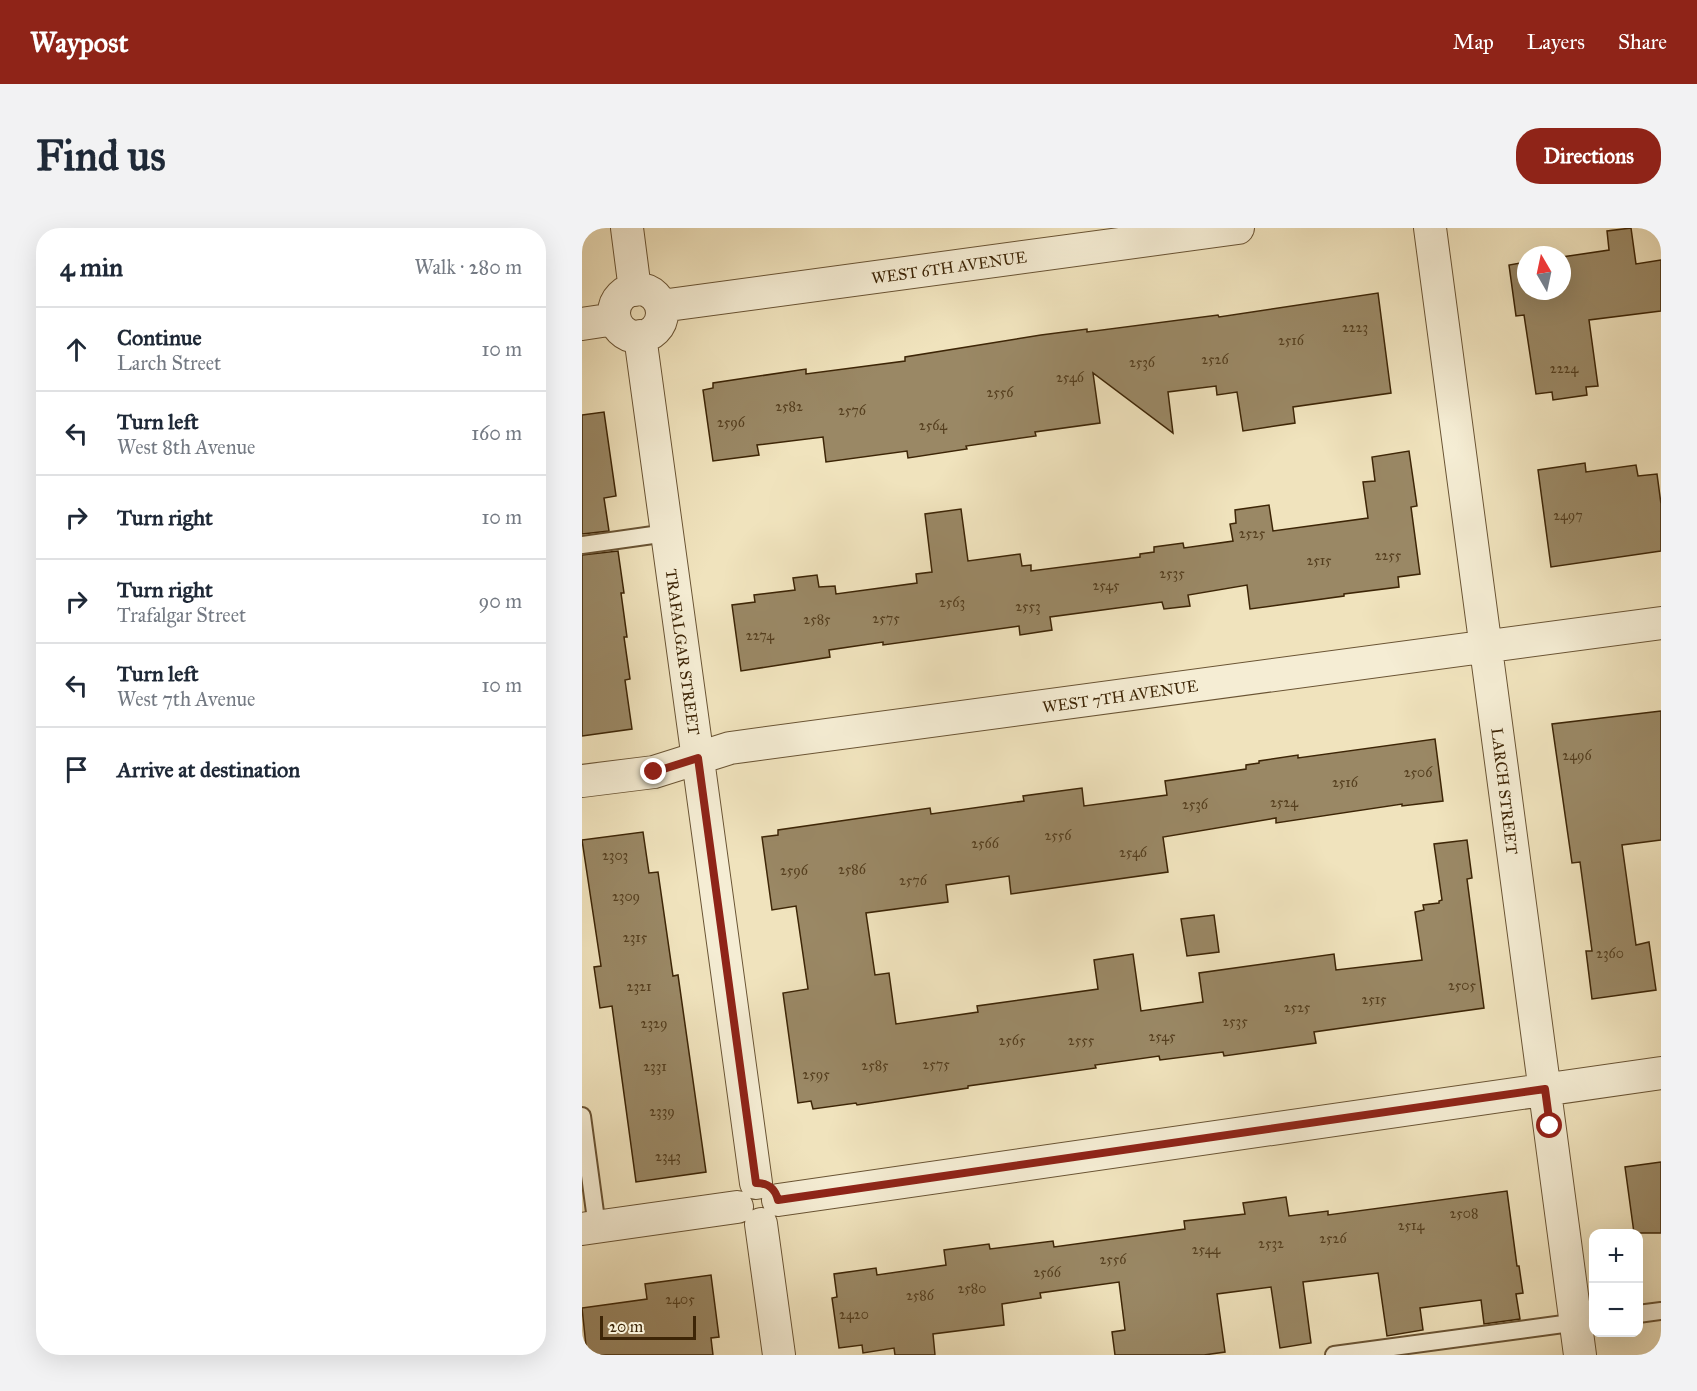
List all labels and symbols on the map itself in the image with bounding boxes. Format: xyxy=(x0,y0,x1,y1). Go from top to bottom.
north arrow xyxy=(1517,246,1571,300)
street label: WEST 6TH AVENUE xyxy=(870,247,1028,288)
house number: 2223 xyxy=(1342,319,1368,336)
house number: 2516 xyxy=(1278,332,1305,349)
house number: 2526 xyxy=(1201,351,1230,368)
house number: 2536 xyxy=(1129,354,1156,371)
house number: 2224 xyxy=(1550,360,1579,377)
house number: 2546 xyxy=(1056,369,1085,386)
house number: 2556 xyxy=(987,384,1014,401)
house number: 2582 xyxy=(775,398,803,415)
house number: 2576 xyxy=(838,402,867,419)
house number: 2596 xyxy=(717,414,746,431)
house number: 2564 xyxy=(919,417,948,434)
house number: 2497 xyxy=(1553,507,1583,524)
house number: 2525 xyxy=(1239,525,1266,542)
house number: 2255 xyxy=(1375,547,1402,564)
house number: 2515 xyxy=(1306,552,1332,569)
house number: 2535 xyxy=(1159,565,1185,582)
street label: TRAFALGAR STREET xyxy=(661,568,704,736)
house number: 2545 xyxy=(1092,577,1120,594)
house number: 2563 xyxy=(939,594,965,611)
house number: 2553 xyxy=(1015,598,1041,615)
house number: 2575 xyxy=(872,610,900,627)
house number: 2585 xyxy=(803,611,831,628)
house number: 2274 xyxy=(746,627,775,644)
street label: WEST 7TH AVENUE xyxy=(1041,676,1199,717)
street label: LARCH STREET xyxy=(1487,727,1522,856)
house number: 2496 xyxy=(1562,747,1593,764)
route end xyxy=(640,758,666,784)
house number: 2506 xyxy=(1404,764,1433,781)
house number: 2516 xyxy=(1332,774,1359,791)
house number: 2524 xyxy=(1270,794,1299,811)
house number: 2536 xyxy=(1182,796,1209,813)
house number: 2556 xyxy=(1045,827,1072,844)
house number: 2566 xyxy=(971,835,1000,852)
house number: 2546 xyxy=(1119,844,1148,861)
house number: 2303 xyxy=(602,847,628,864)
house number: 2586 xyxy=(838,861,867,878)
house number: 2596 xyxy=(780,862,809,879)
house number: 2576 xyxy=(899,872,928,889)
house number: 2309 xyxy=(612,888,640,905)
house number: 2315 xyxy=(623,929,648,946)
house number: 2360 xyxy=(1596,945,1624,962)
house number: 2505 xyxy=(1448,977,1476,994)
house number: 2321 xyxy=(627,978,652,995)
house number: 2515 xyxy=(1361,991,1387,1008)
house number: 2525 xyxy=(1284,999,1311,1016)
house number: 2535 xyxy=(1222,1013,1248,1030)
house number: 2329 xyxy=(641,1015,667,1032)
house number: 2545 xyxy=(1148,1028,1176,1045)
house number: 2565 xyxy=(999,1032,1026,1049)
house number: 2555 xyxy=(1068,1032,1095,1049)
house number: 2575 xyxy=(922,1056,950,1073)
house number: 2585 xyxy=(861,1057,889,1074)
house number: 2331 xyxy=(643,1058,667,1075)
house number: 2595 xyxy=(802,1066,830,1083)
house number: 2339 xyxy=(649,1103,675,1120)
route start xyxy=(1536,1112,1562,1138)
house number: 2343 xyxy=(655,1148,681,1165)
house number: 2508 xyxy=(1450,1205,1478,1222)
house number: 2514 xyxy=(1398,1217,1426,1234)
house number: 2526 xyxy=(1319,1230,1348,1247)
house number: 2532 xyxy=(1258,1235,1284,1252)
house number: 2544 xyxy=(1192,1241,1221,1258)
house number: 2556 xyxy=(1100,1251,1127,1268)
house number: 2566 xyxy=(1033,1264,1062,1281)
house number: 2580 xyxy=(958,1280,986,1297)
house number: 2586 xyxy=(906,1287,935,1304)
house number: 2405 xyxy=(665,1291,695,1308)
house number: 2420 xyxy=(839,1306,869,1323)
scale bar xyxy=(600,1313,696,1340)

